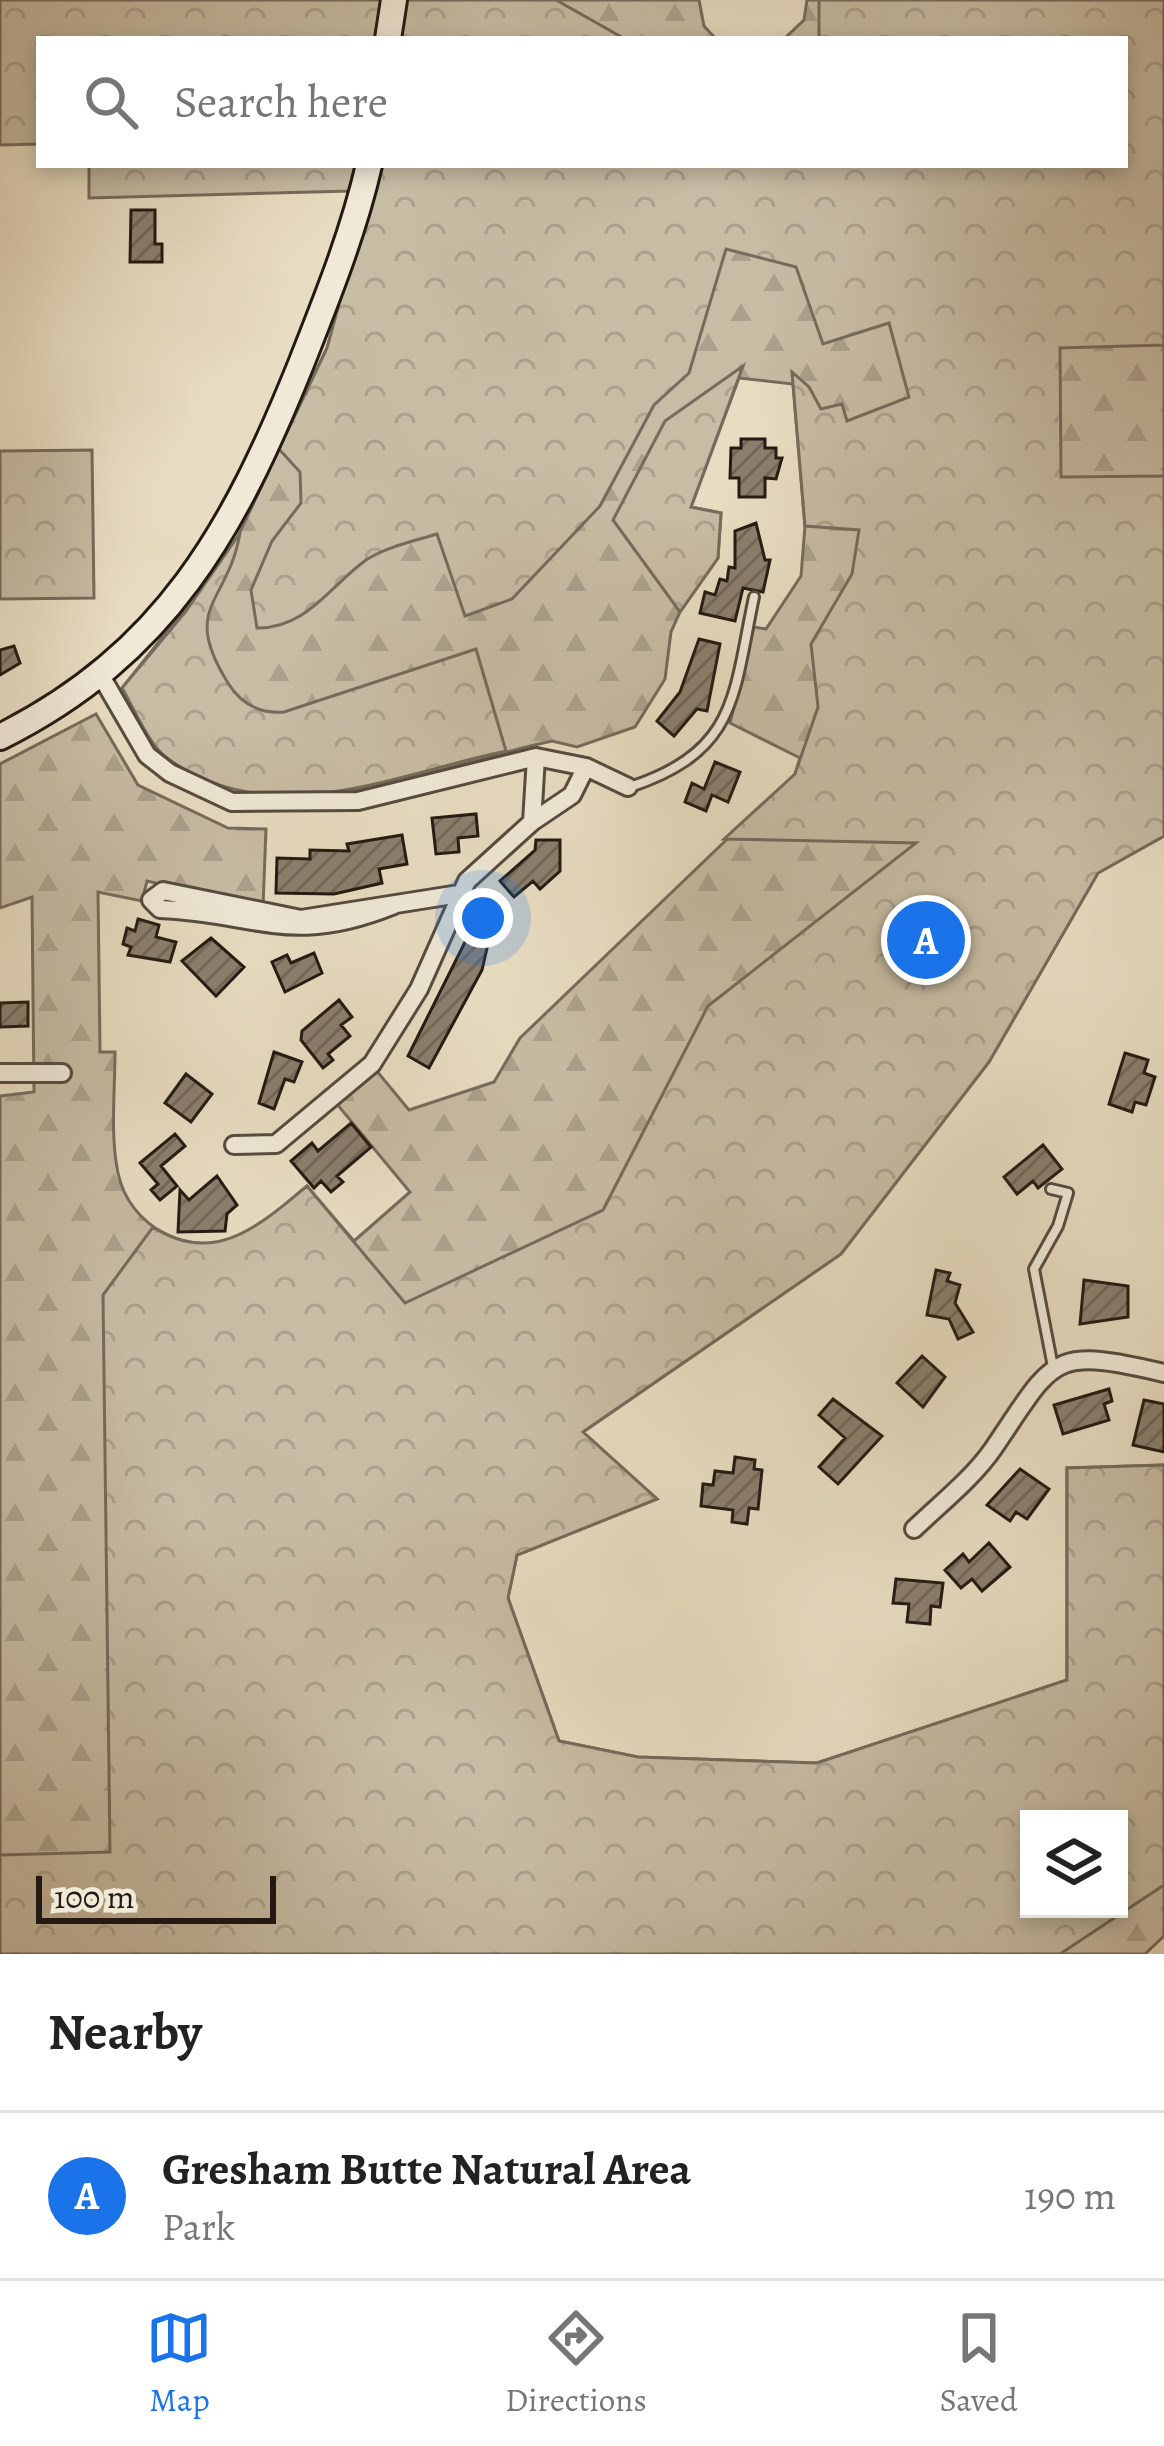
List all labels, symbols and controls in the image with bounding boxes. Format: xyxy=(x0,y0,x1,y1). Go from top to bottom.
search box xyxy=(36,36,1128,168)
icon: search xyxy=(78,69,144,135)
text: Search here xyxy=(174,71,388,133)
your location xyxy=(453,888,513,948)
pin: A xyxy=(887,895,965,985)
map controls xyxy=(1020,1810,1128,1918)
button: layers xyxy=(1020,1810,1128,1918)
scale bar xyxy=(36,1870,276,1923)
text: 100 m xyxy=(54,1874,134,1919)
text: Nearby xyxy=(48,1997,202,2067)
text: Gresham Butte Natural Area xyxy=(162,2138,691,2200)
text: A xyxy=(75,2169,99,2222)
text: 190 m xyxy=(1024,2169,1116,2222)
text: Park xyxy=(162,2200,235,2253)
tab: Map xyxy=(146,2305,212,2422)
tab: Directions xyxy=(505,2305,647,2422)
tab: Saved xyxy=(939,2305,1018,2422)

